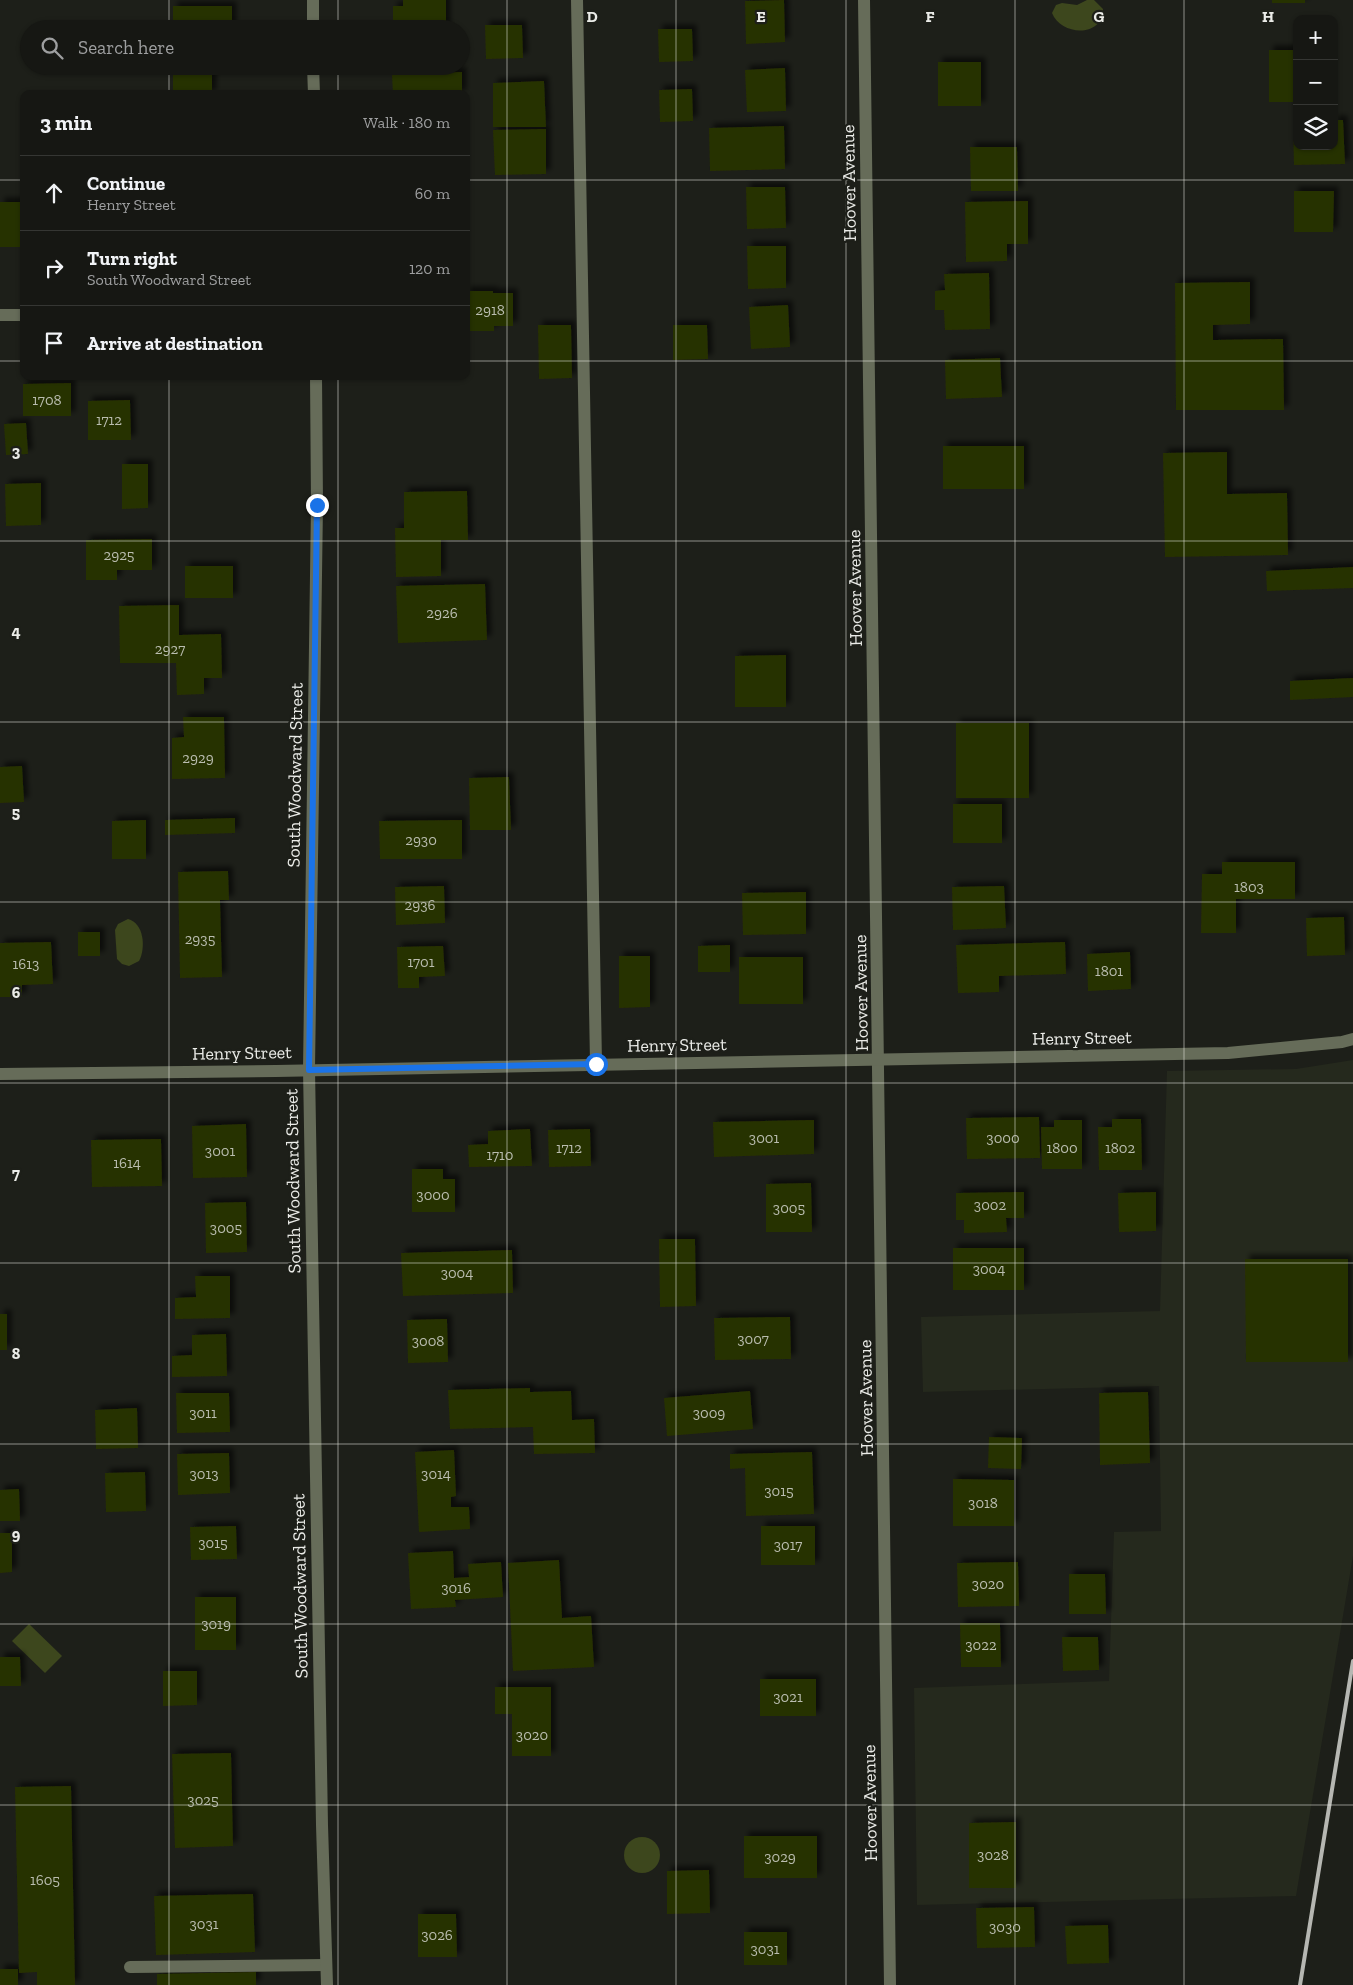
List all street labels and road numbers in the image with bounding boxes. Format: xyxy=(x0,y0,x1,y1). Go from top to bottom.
street label: Hoover Avenue xyxy=(837,125,861,241)
street label: Hoover Avenue xyxy=(843,530,867,646)
street label: South Woodward Street xyxy=(282,682,308,867)
street label: Hoover Avenue xyxy=(849,935,873,1051)
street label: Henry Street xyxy=(1032,1026,1132,1050)
street label: Henry Street xyxy=(627,1033,727,1057)
street label: Henry Street xyxy=(192,1041,292,1065)
street label: South Woodward Street xyxy=(280,1088,306,1273)
street label: Hoover Avenue xyxy=(854,1340,878,1456)
street label: South Woodward Street xyxy=(287,1493,313,1678)
street label: Hoover Avenue xyxy=(858,1745,882,1861)

